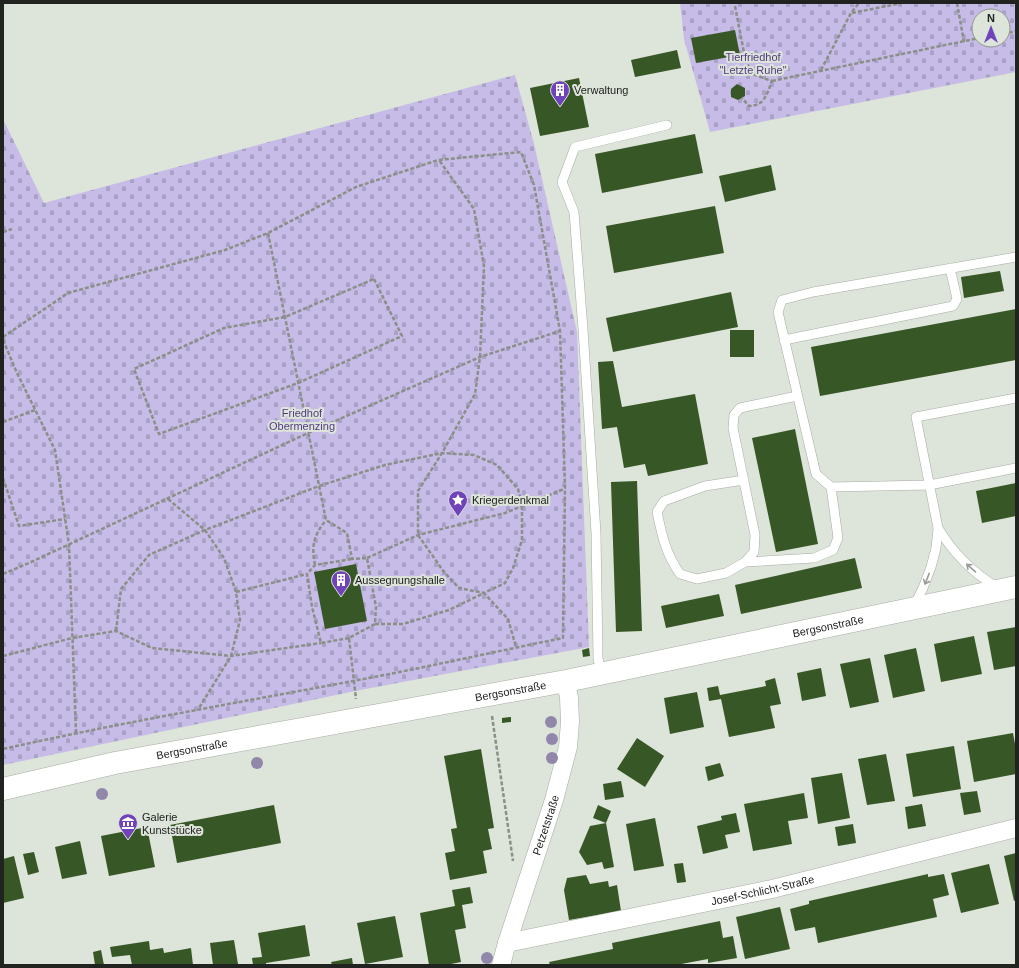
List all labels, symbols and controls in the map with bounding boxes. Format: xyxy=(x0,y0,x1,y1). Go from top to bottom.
north arrow xyxy=(971,8,1011,48)
text: N xyxy=(987,12,995,24)
park label: Tierfriedhof "Letzte Ruhe" xyxy=(719,51,787,76)
building icon: Verwaltung xyxy=(549,79,571,107)
place label: Verwaltung xyxy=(574,84,628,96)
park label: Friedhof Obermenzing xyxy=(269,407,335,432)
place icon: Kriegerdenkmal xyxy=(447,489,469,517)
place label: Kriegerdenkmal xyxy=(472,494,549,506)
one-way arrow xyxy=(966,563,976,572)
building icon: Aussegnungshalle xyxy=(330,569,352,597)
one-way arrow xyxy=(922,573,930,585)
place label: Aussegnungshalle xyxy=(355,574,445,586)
street label: Bergsonstraße xyxy=(791,613,865,640)
street label: Bergsonstraße xyxy=(474,679,547,703)
street label: Bergsonstraße xyxy=(155,737,228,761)
street label: Petzetstraße xyxy=(530,794,561,857)
place label: Galerie Kunststücke xyxy=(142,811,202,836)
museum icon: Galerie Kunststücke xyxy=(117,812,139,840)
street label: Josef-Schlicht-Straße xyxy=(710,873,815,907)

